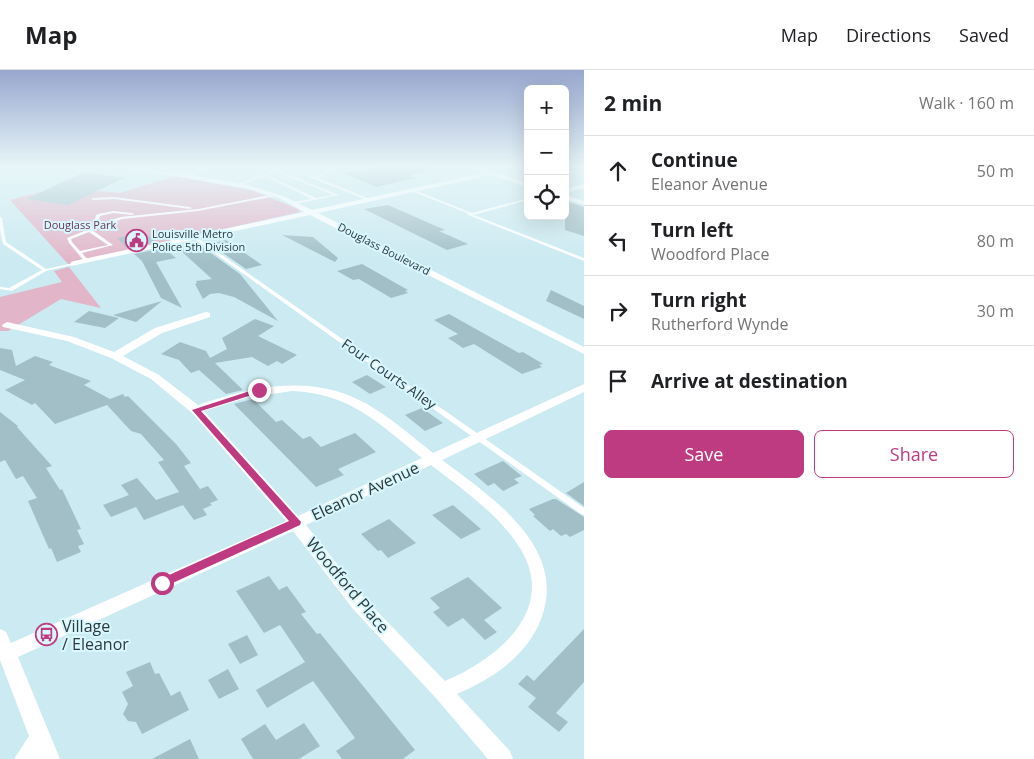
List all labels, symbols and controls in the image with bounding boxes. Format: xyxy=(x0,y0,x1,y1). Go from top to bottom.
text: Map xyxy=(25,18,77,51)
text: Map xyxy=(781,23,818,47)
text: Directions xyxy=(846,23,931,47)
text: Saved xyxy=(959,23,1009,47)
map controls xyxy=(524,85,569,220)
button: + xyxy=(524,85,569,130)
text: 2 min xyxy=(604,89,662,117)
text: Walk · 160 m xyxy=(919,92,1014,114)
button: − xyxy=(524,130,569,175)
text: Continue xyxy=(651,147,738,173)
icon: ahead xyxy=(604,157,632,185)
text: 50 m xyxy=(977,160,1014,182)
text: Eleanor Avenue xyxy=(651,173,768,195)
button: locate xyxy=(524,175,569,220)
park label: Douglass Park xyxy=(44,217,116,232)
text: Turn left xyxy=(651,217,733,243)
street label: Douglass Boulevard xyxy=(335,219,433,278)
place label: Louisville Metro Police 5th Division xyxy=(152,226,245,254)
icon: left xyxy=(604,227,632,255)
public building icon: Louisville Metro Police 5th Division xyxy=(124,228,148,252)
text: 80 m xyxy=(977,230,1014,252)
text: Woodford Place xyxy=(651,243,770,265)
text: Turn right xyxy=(651,287,746,313)
icon: right xyxy=(604,297,632,325)
text: 30 m xyxy=(977,300,1014,322)
text: Rutherford Wynde xyxy=(651,313,789,335)
street label: Four Courts Alley xyxy=(338,334,441,414)
icon: arrive xyxy=(604,367,632,395)
text: Arrive at destination xyxy=(651,368,848,394)
route end xyxy=(248,379,271,402)
button: Save xyxy=(604,430,804,478)
button: Share xyxy=(814,430,1014,478)
street label: Eleanor Avenue xyxy=(307,456,423,526)
street label: Woodford Place xyxy=(301,533,395,637)
route start xyxy=(151,572,174,595)
place label: Village / Eleanor xyxy=(62,615,129,655)
bus stop icon: Village / Eleanor xyxy=(34,623,58,647)

